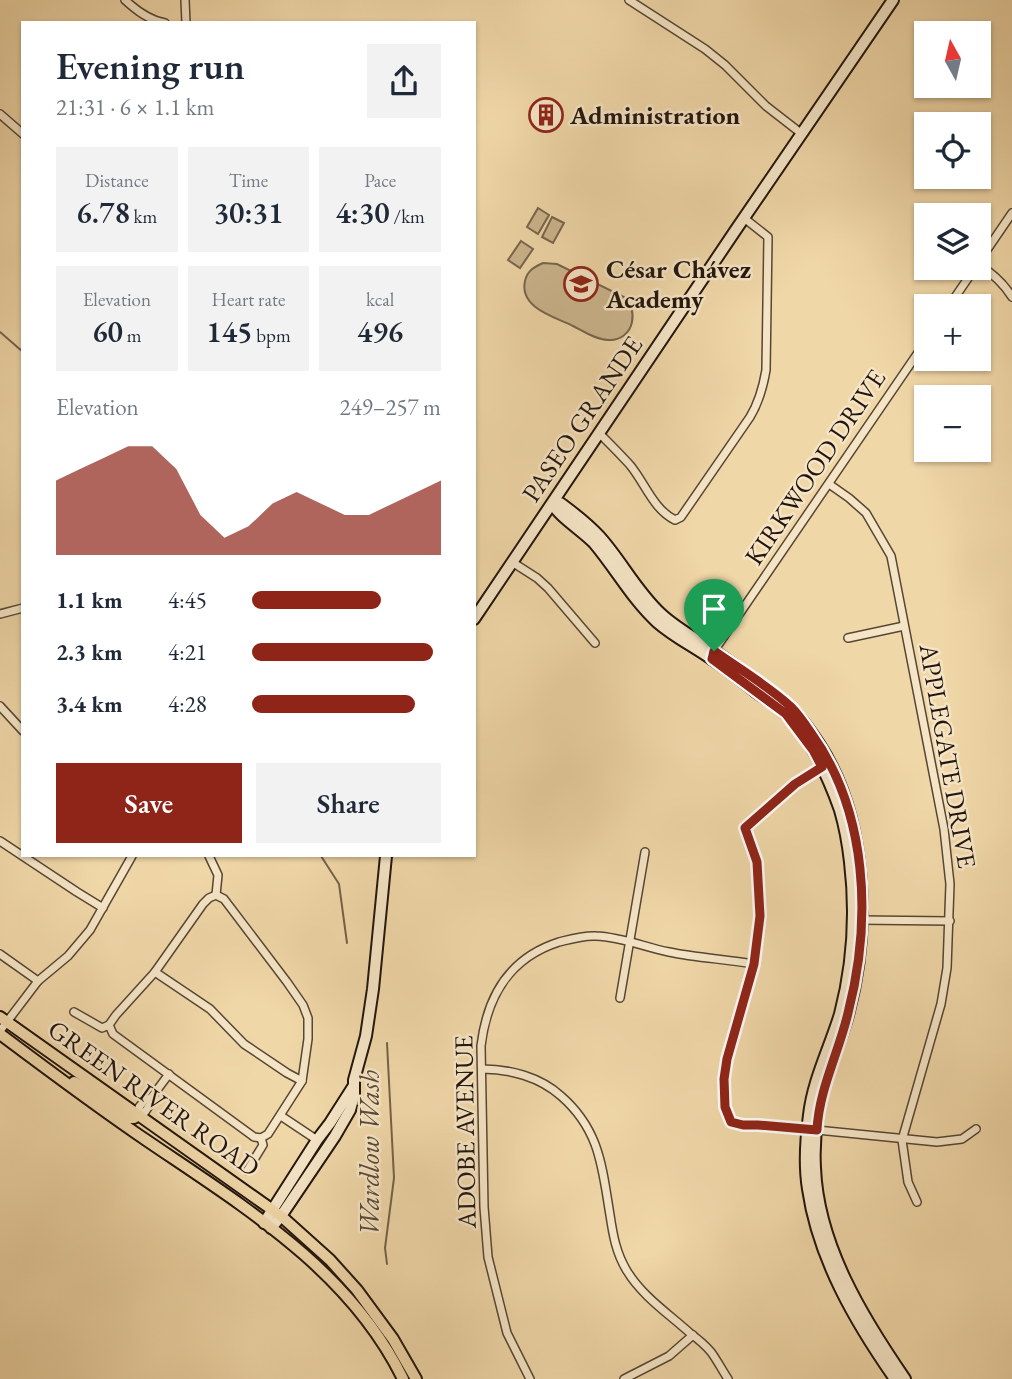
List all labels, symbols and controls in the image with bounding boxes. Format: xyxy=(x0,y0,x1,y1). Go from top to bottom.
north arrow xyxy=(914,21,990,98)
map controls xyxy=(914,21,991,462)
text: Evening run xyxy=(56,41,245,90)
button: share xyxy=(367,44,441,118)
text: 21:31 · 6 × 1.1 km xyxy=(56,92,214,122)
building icon: Administration xyxy=(527,96,565,134)
place label: Administration xyxy=(569,98,740,132)
button: locate xyxy=(914,112,991,189)
text: Distance xyxy=(85,168,149,193)
text: Time xyxy=(229,168,268,193)
text: Pace xyxy=(364,168,396,193)
text: 6.78 xyxy=(76,193,130,232)
text: 30:31 xyxy=(214,193,283,232)
text: 4:30 xyxy=(335,193,390,232)
button: layers xyxy=(914,203,991,280)
text: km xyxy=(130,204,157,229)
text: /km xyxy=(390,204,425,229)
place label: César Chávez Academy xyxy=(605,252,751,316)
school or university icon: César Chávez Academy xyxy=(562,265,600,303)
text: Elevation xyxy=(83,287,151,312)
text: Heart rate xyxy=(212,287,285,312)
text: kcal xyxy=(366,287,394,312)
button: + xyxy=(914,294,991,371)
text: 60 xyxy=(92,312,123,351)
text: 145 xyxy=(206,312,252,351)
text: 496 xyxy=(357,312,403,351)
text: m xyxy=(123,323,142,348)
text: bpm xyxy=(252,323,291,348)
street label: PASEO GRANDE xyxy=(514,329,650,509)
street label: KIRKWOOD DRIVE xyxy=(737,362,893,572)
button: − xyxy=(914,385,991,462)
text: Elevation xyxy=(56,392,139,422)
text: 249–257 m xyxy=(340,392,441,422)
pin xyxy=(684,579,744,651)
text: 1.1 km xyxy=(56,585,123,615)
text: 4:45 xyxy=(168,585,207,615)
icon: arrive xyxy=(695,590,733,628)
text: 2.3 km xyxy=(56,637,123,667)
text: 4:21 xyxy=(168,637,207,667)
street label: APPLEGATE DRIVE xyxy=(911,640,985,871)
text: 3.4 km xyxy=(56,689,123,719)
text: 4:28 xyxy=(168,689,207,719)
button: Save xyxy=(56,763,242,843)
button: Share xyxy=(256,763,441,843)
street label: GREEN RIVER ROAD xyxy=(41,1012,267,1184)
street label: ADOBE AVENUE xyxy=(446,1035,484,1230)
water label: Wardlow Wash xyxy=(351,1070,387,1236)

